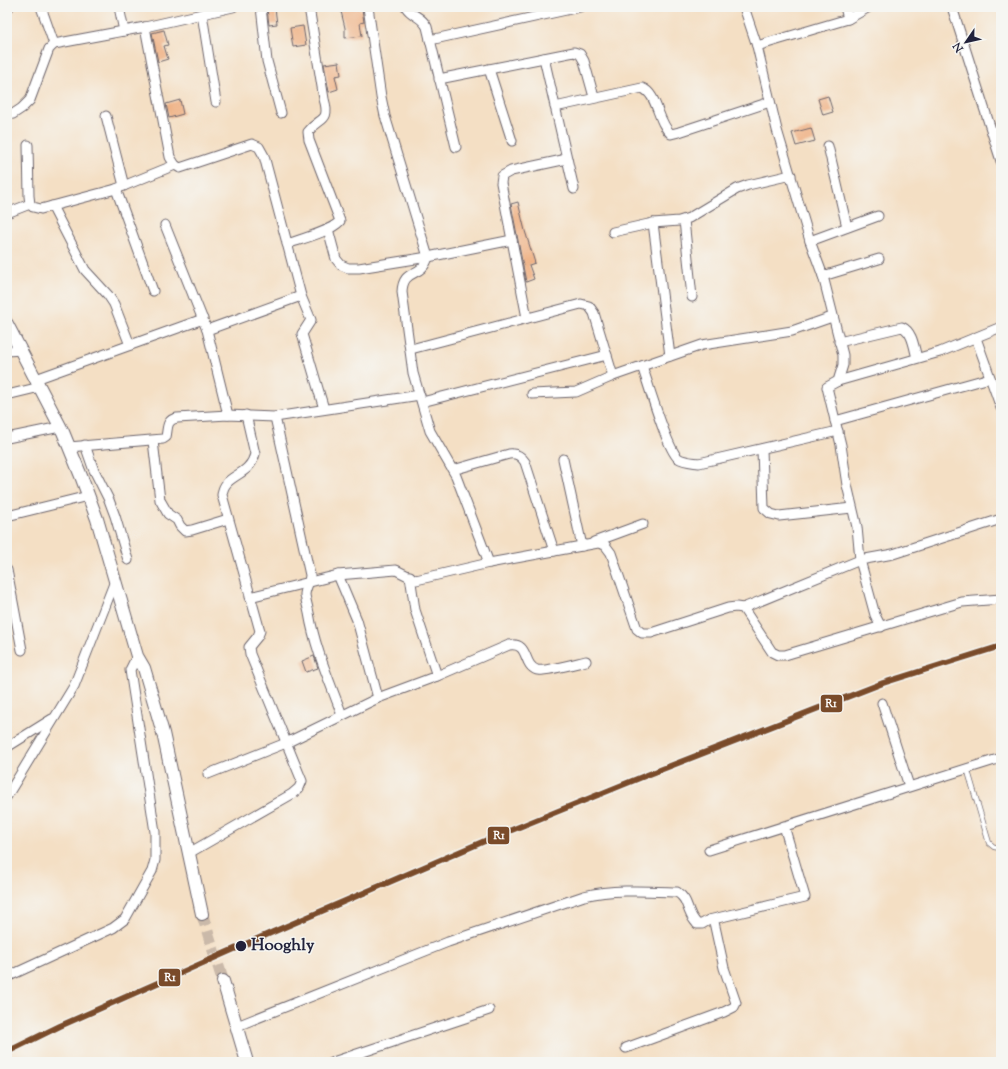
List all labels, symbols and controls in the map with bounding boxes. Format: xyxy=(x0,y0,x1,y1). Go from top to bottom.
north arrow xyxy=(946,22,986,62)
text: N xyxy=(949,39,968,56)
line badge: R1 xyxy=(820,694,843,713)
text: R1 xyxy=(824,696,837,712)
line badge: R1 xyxy=(487,826,510,845)
text: R1 xyxy=(492,828,505,844)
place label: Hooghly xyxy=(251,934,315,958)
marker: Hooghly xyxy=(234,939,248,953)
line badge: R1 xyxy=(158,968,181,987)
text: R1 xyxy=(163,970,176,986)

